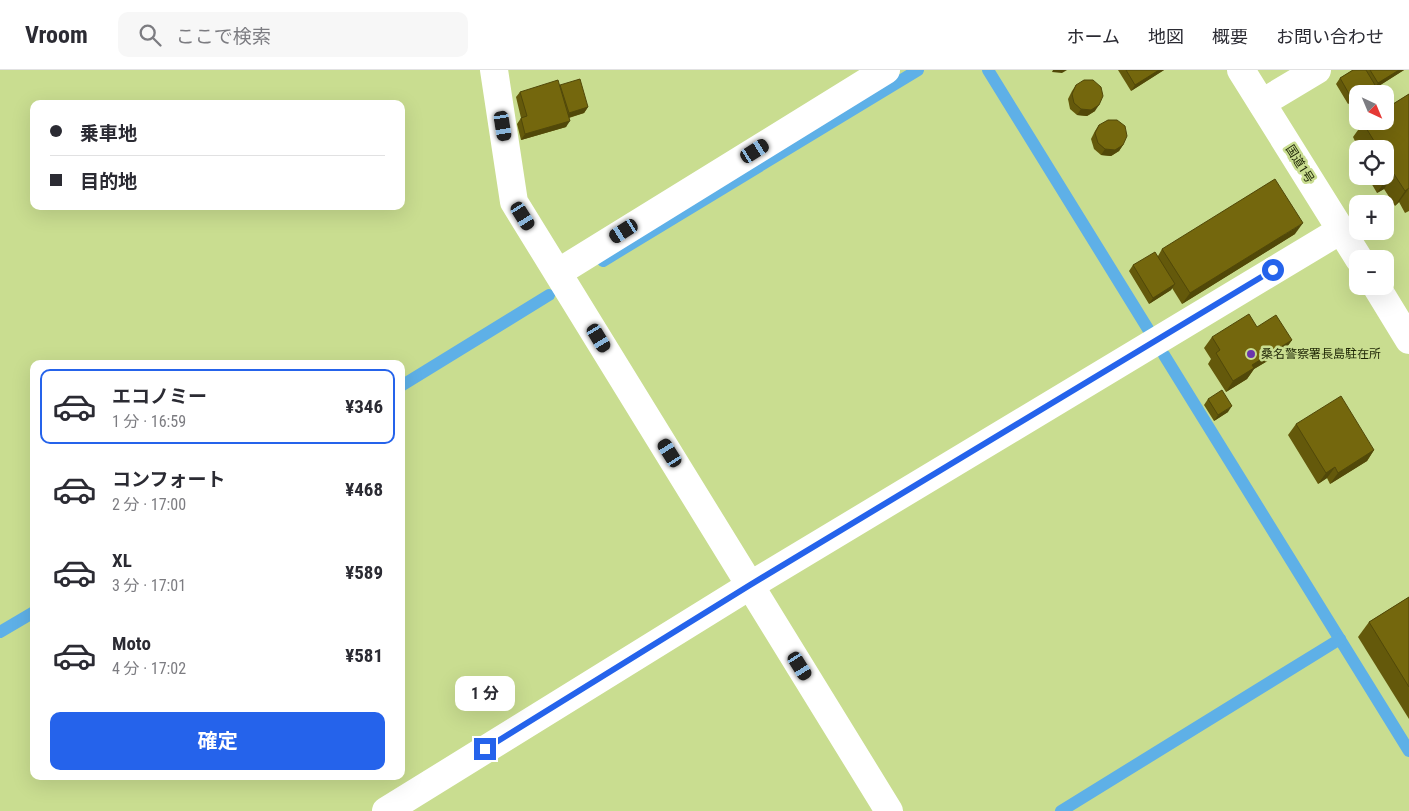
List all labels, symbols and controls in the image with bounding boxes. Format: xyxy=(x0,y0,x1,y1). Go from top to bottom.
search box xyxy=(118,12,468,57)
text: Vroom xyxy=(25,21,88,49)
icon: search xyxy=(136,21,164,49)
text: ここで検索 xyxy=(176,25,271,48)
text: ホーム xyxy=(1067,26,1120,47)
text: 地図 xyxy=(1148,26,1184,47)
text: 概要 xyxy=(1212,26,1248,47)
text: お問い合わせ xyxy=(1276,26,1384,47)
north arrow xyxy=(1349,85,1394,130)
map controls xyxy=(1349,85,1394,295)
car xyxy=(493,110,512,142)
text: 乗車地 xyxy=(80,122,137,145)
car xyxy=(738,137,771,165)
button: locate xyxy=(1349,140,1394,185)
street label: 国道1号 xyxy=(1283,143,1317,185)
text: 目的地 xyxy=(80,170,137,193)
button: + xyxy=(1349,195,1394,240)
car xyxy=(508,199,537,233)
car xyxy=(607,217,640,245)
button: − xyxy=(1349,250,1394,295)
route start xyxy=(1262,259,1284,281)
car xyxy=(584,321,613,355)
place label: 桑名警察署長島駐在所 xyxy=(1261,347,1381,361)
marker: 桑名警察署長島駐在所 xyxy=(1245,348,1257,360)
icon: car xyxy=(52,384,97,429)
text: エコノミー xyxy=(112,385,207,408)
text: ¥346 xyxy=(345,395,383,418)
text: 1 分 · 16:59 xyxy=(112,412,186,431)
car xyxy=(655,436,684,470)
icon: car xyxy=(52,467,97,512)
text: コンフォート xyxy=(112,468,225,491)
text: ¥468 xyxy=(345,478,383,501)
text: 2 分 · 17:00 xyxy=(112,495,186,514)
text: XL xyxy=(112,549,132,572)
icon: car xyxy=(52,550,97,595)
text: ¥589 xyxy=(345,561,383,584)
text: 3 分 · 17:01 xyxy=(112,576,186,595)
text: Moto xyxy=(112,632,151,655)
icon: car xyxy=(52,633,97,678)
text: ¥581 xyxy=(345,644,383,667)
car xyxy=(785,649,814,683)
text: 4 分 · 17:02 xyxy=(112,659,186,678)
callout: 1 分 xyxy=(455,676,515,712)
text: 1 分 xyxy=(471,684,499,703)
button: 確定 xyxy=(50,712,385,770)
route end xyxy=(474,738,496,760)

